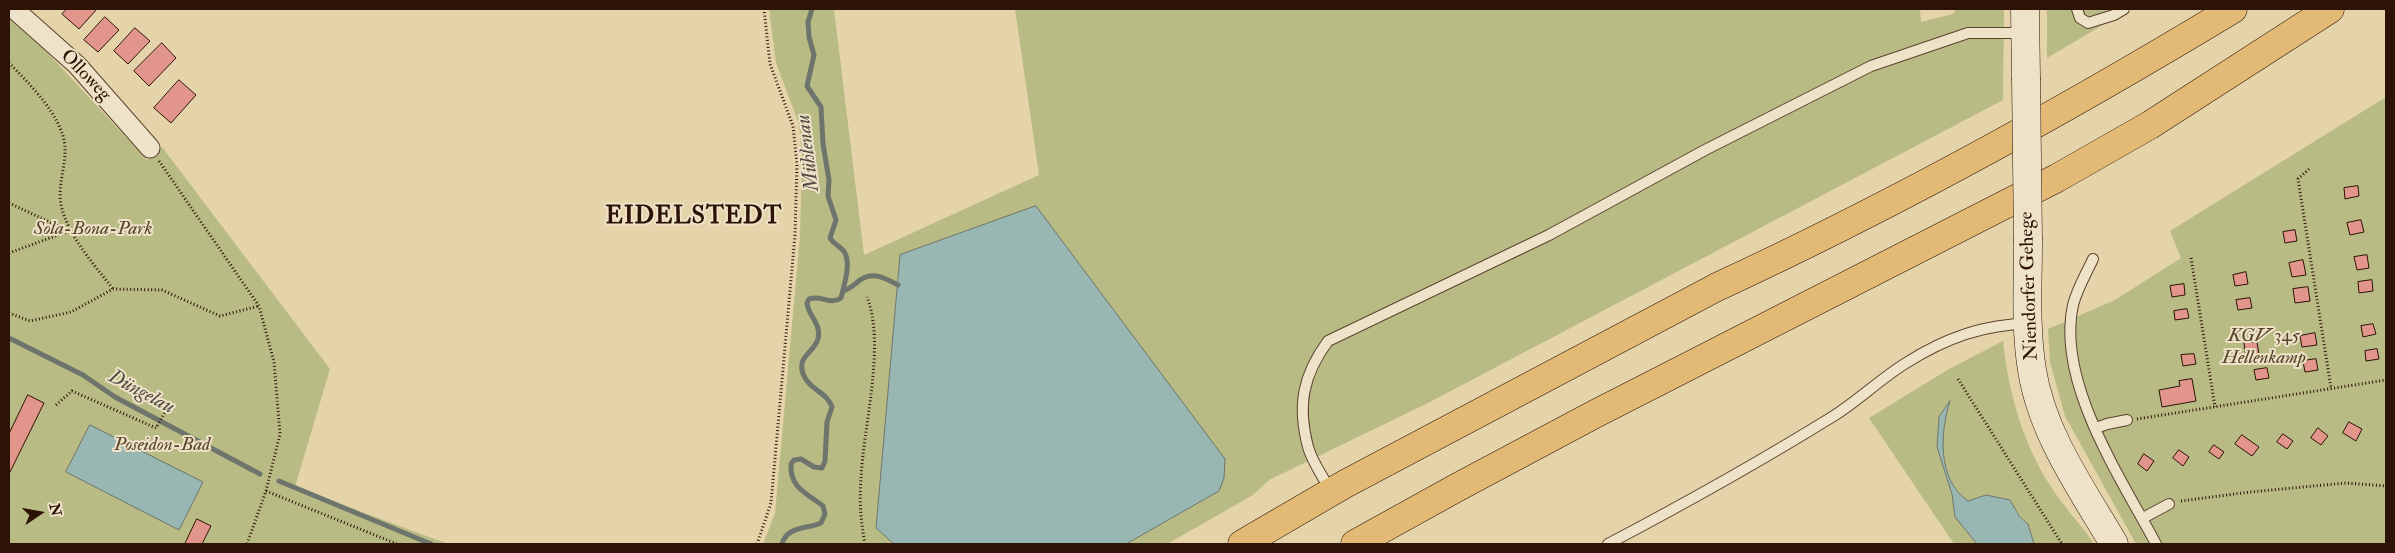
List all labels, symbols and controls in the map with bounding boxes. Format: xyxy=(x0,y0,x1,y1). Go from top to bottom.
street label: Olloweg xyxy=(55,45,115,107)
water label: Mühlenau xyxy=(792,113,826,193)
district label: EIDELSTEDT xyxy=(604,204,784,232)
street label: Niendorfer Gehege xyxy=(2016,211,2044,361)
park label: Sola-Bona-Park xyxy=(34,219,152,241)
park label: KGV 345 Hellenkamp xyxy=(2222,326,2306,370)
water label: Düngelau xyxy=(104,366,178,420)
park label: Poseidon-Bad xyxy=(114,435,210,457)
north arrow xyxy=(15,488,65,538)
text: N xyxy=(46,502,65,518)

